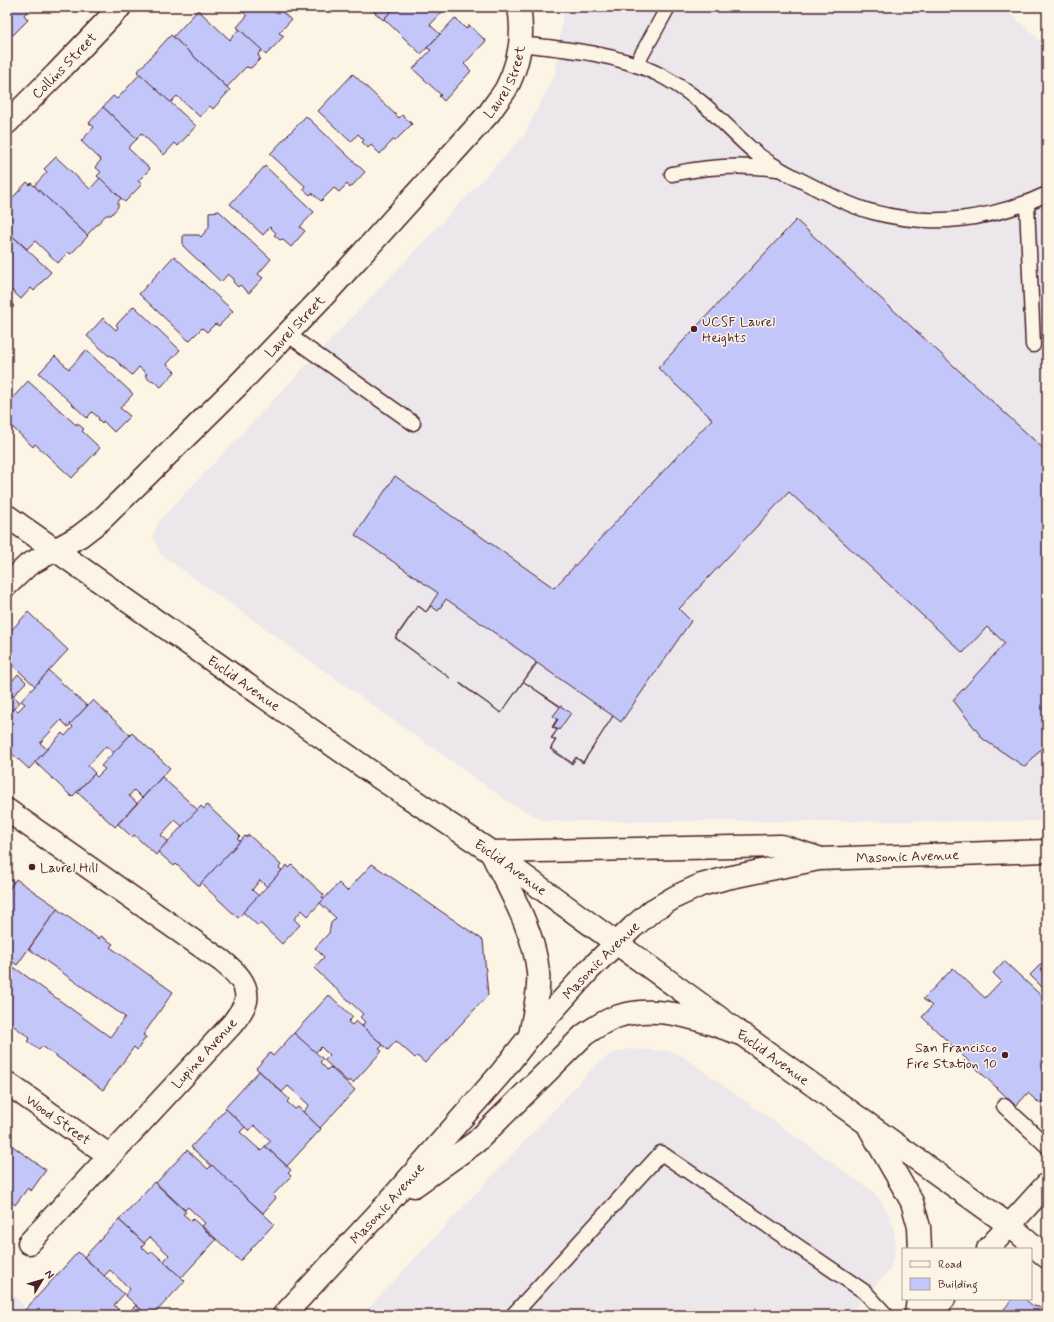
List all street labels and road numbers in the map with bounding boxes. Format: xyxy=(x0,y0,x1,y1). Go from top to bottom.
street label: Collins Street xyxy=(28,29,101,103)
street label: Laurel Street xyxy=(480,43,530,123)
street label: Laurel Street xyxy=(261,291,330,362)
street label: Euclid Avenue xyxy=(204,652,284,716)
street label: Euclid Avenue xyxy=(471,835,550,900)
street label: Masonic Avenue xyxy=(856,846,959,868)
street label: Masonic Avenue xyxy=(559,917,644,1004)
street label: Lupine Avenue xyxy=(168,1014,241,1093)
street label: Euclid Avenue xyxy=(734,1026,813,1090)
street label: Wood Street xyxy=(22,1091,94,1150)
street label: Masonic Avenue xyxy=(346,1159,429,1248)

